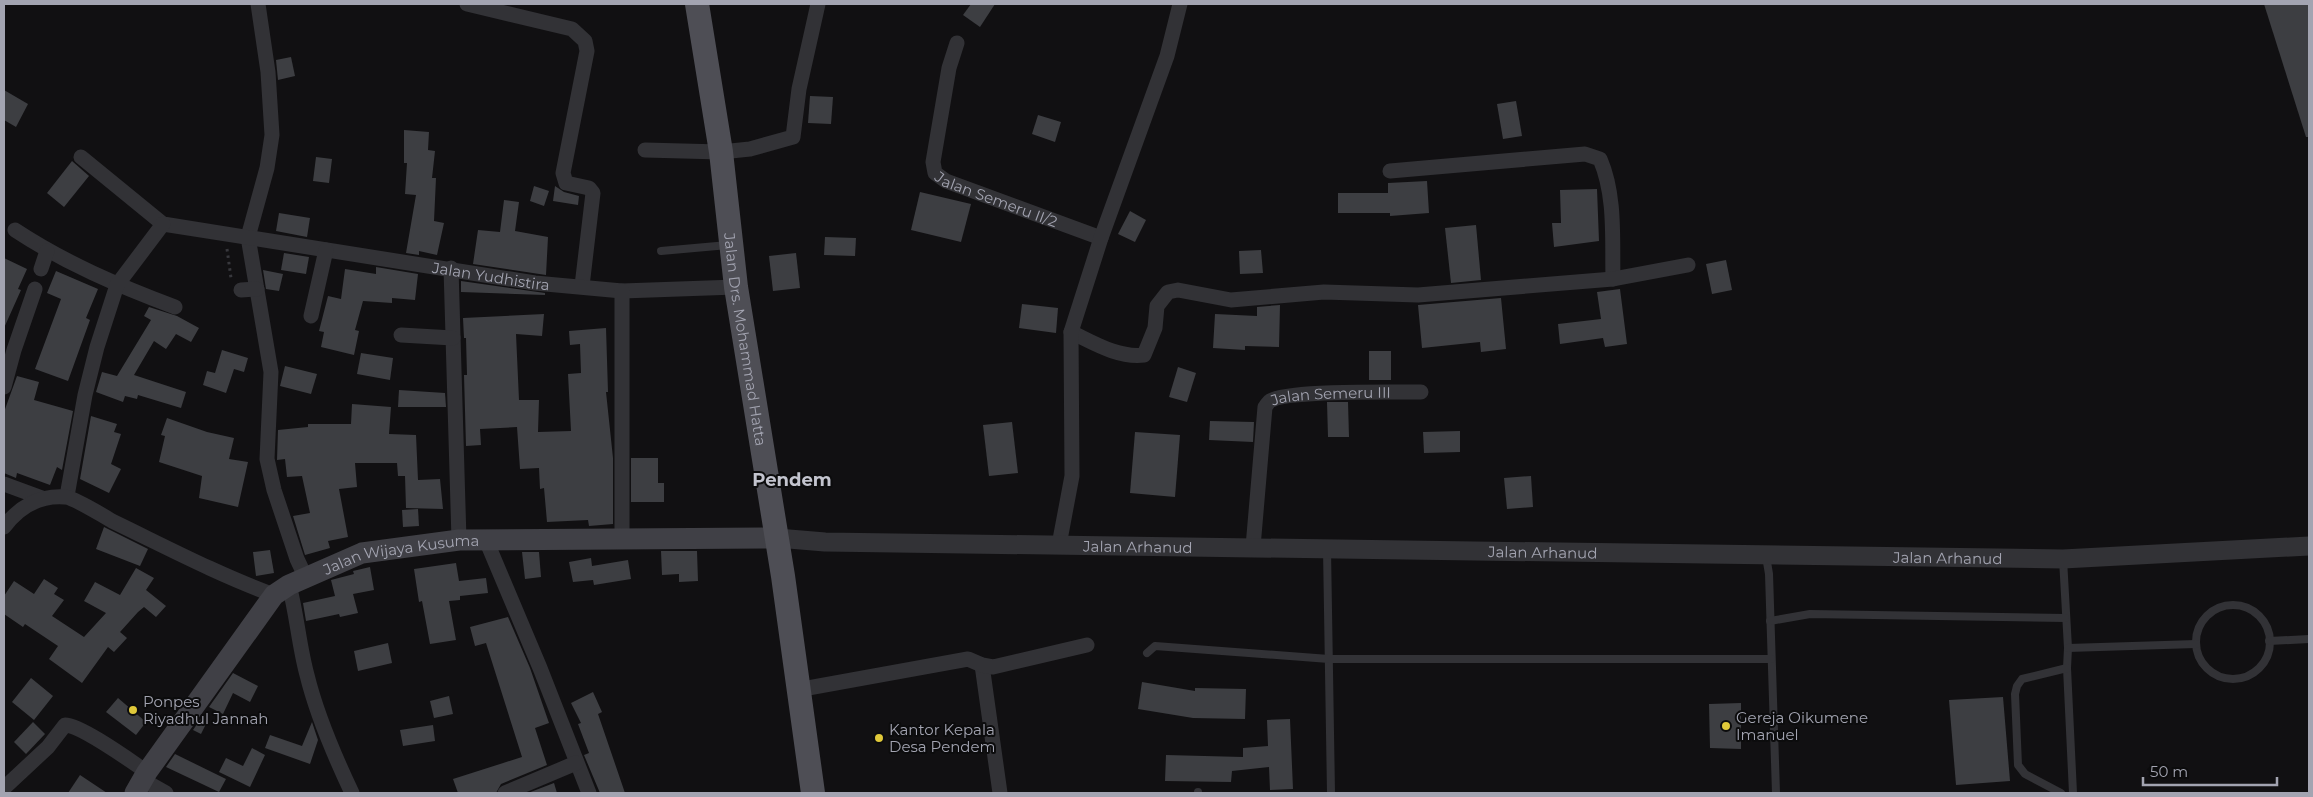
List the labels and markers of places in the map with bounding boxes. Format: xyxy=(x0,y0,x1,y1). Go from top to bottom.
place label: Ponpes Riyadhul Jannah xyxy=(143,692,269,728)
marker: Ponpes Riyadhul Jannah xyxy=(127,704,139,716)
place label: Gereja Oikumene Imanuel xyxy=(1736,708,1868,744)
place label: Kantor Kepala Desa Pendem xyxy=(889,720,995,756)
marker: Gereja Oikumene Imanuel xyxy=(1720,720,1732,732)
marker: Kantor Kepala Desa Pendem xyxy=(873,732,885,744)

